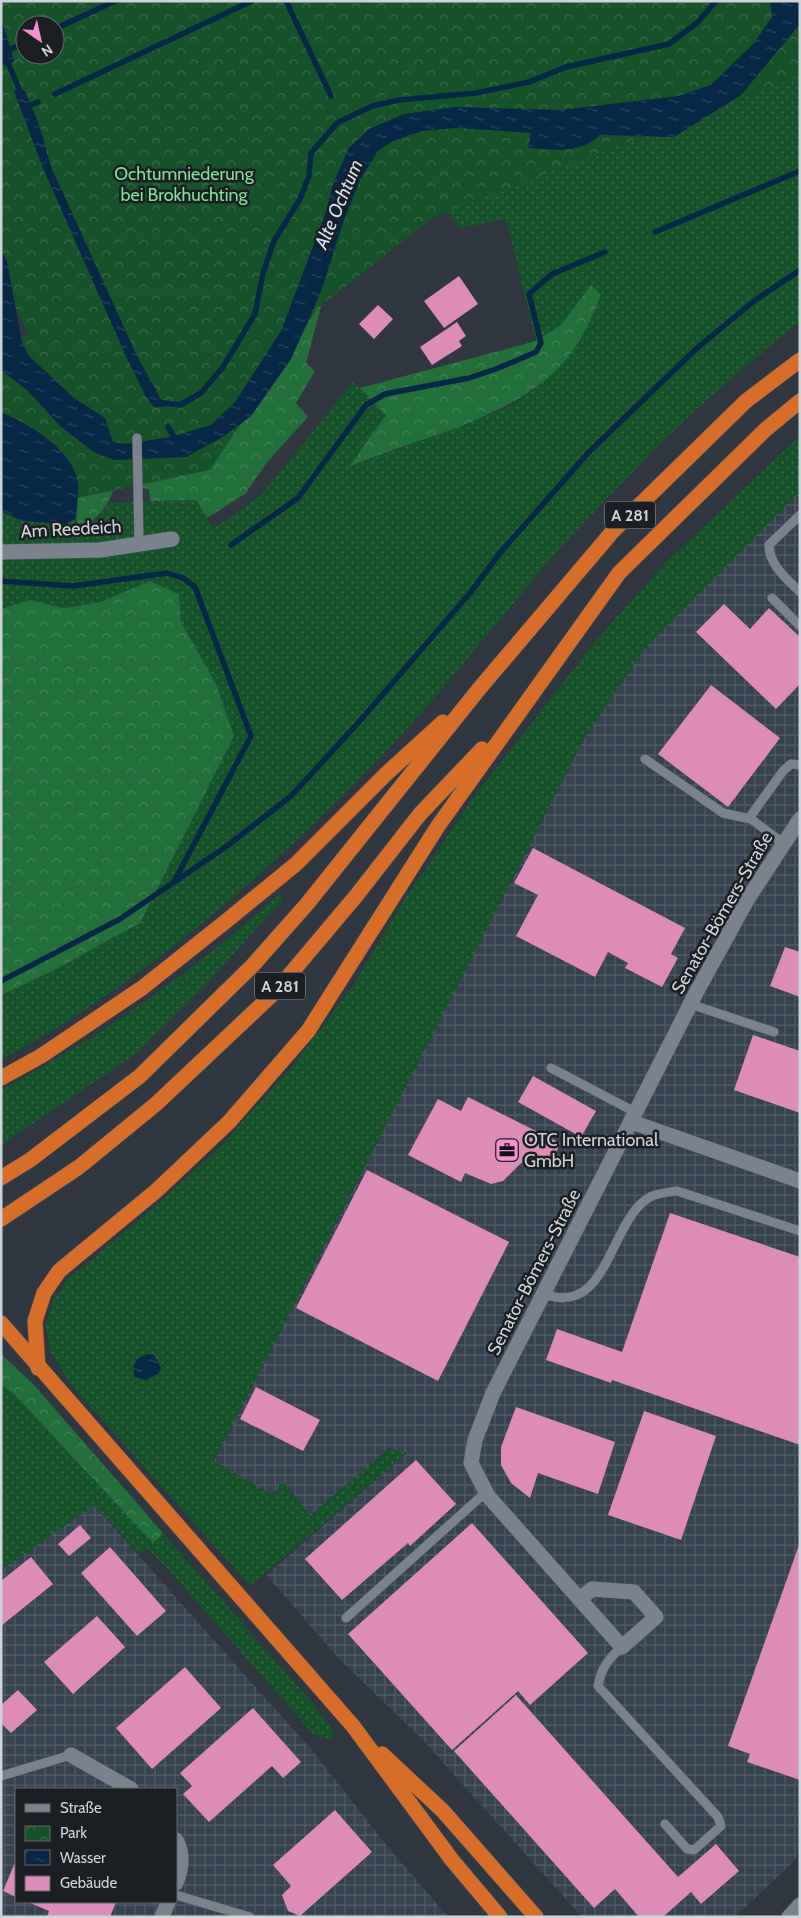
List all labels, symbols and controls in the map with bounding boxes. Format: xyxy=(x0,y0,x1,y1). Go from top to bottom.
north arrow xyxy=(15,15,65,65)
text: N xyxy=(38,41,56,61)
water label: Alte Ochtum xyxy=(309,156,368,253)
park label: Ochtumniederung bei Brokhuchting xyxy=(114,163,255,206)
road number: A 281 xyxy=(605,502,655,528)
street label: Am Reedeich xyxy=(20,515,122,543)
street label: Senator-Bömers-Straße xyxy=(667,828,777,998)
road number: A 281 xyxy=(255,972,305,999)
place label: OTC International GmbH xyxy=(524,1129,659,1172)
office icon: OTC International GmbH xyxy=(494,1137,520,1163)
street label: Senator-Bömers-Straße xyxy=(483,1185,585,1359)
legend xyxy=(15,1788,178,1903)
text: Straße xyxy=(60,1799,102,1817)
text: Park xyxy=(60,1824,87,1842)
text: Wasser xyxy=(60,1849,106,1867)
text: Gebäude xyxy=(60,1874,117,1892)

